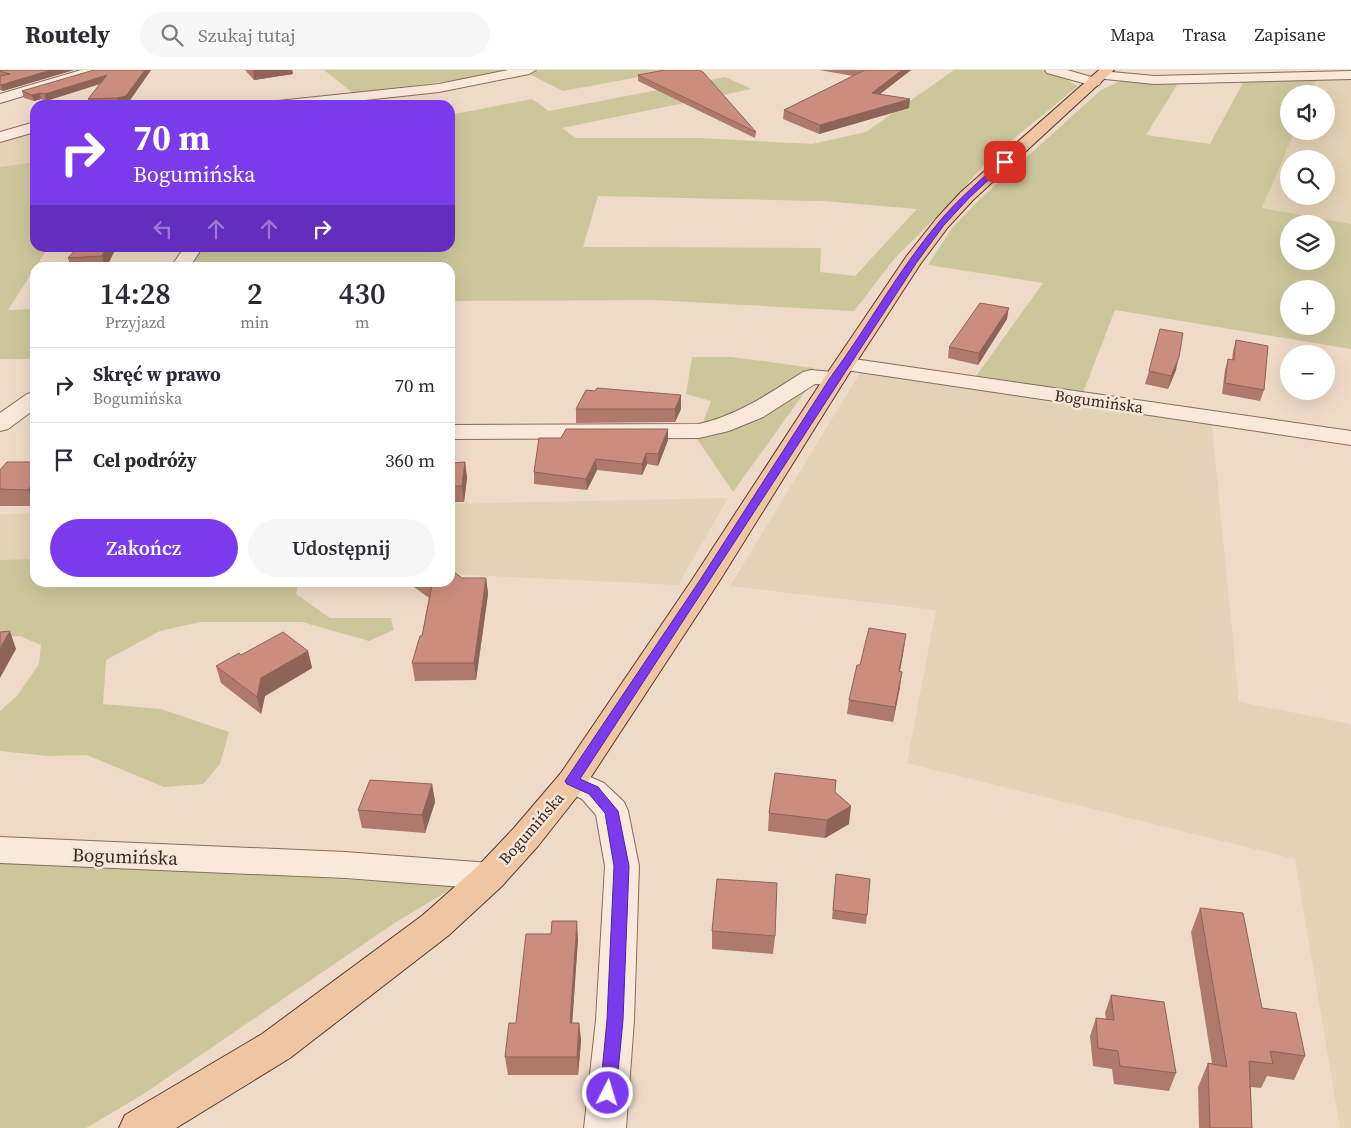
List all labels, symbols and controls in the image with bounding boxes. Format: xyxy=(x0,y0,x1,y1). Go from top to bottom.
search box xyxy=(140,12,490,57)
text: Routely xyxy=(25,18,110,51)
icon: search xyxy=(158,21,186,49)
text: Szukaj tutaj xyxy=(198,22,296,48)
text: Mapa xyxy=(1110,22,1155,47)
text: Trasa xyxy=(1183,22,1226,47)
text: Zapisane xyxy=(1254,22,1326,47)
map controls xyxy=(1280,85,1335,400)
button: sound xyxy=(1280,85,1335,140)
text: 70 m xyxy=(133,114,210,162)
icon: right xyxy=(50,120,115,185)
pin xyxy=(984,141,1026,183)
icon: arrive xyxy=(991,148,1019,176)
button: search xyxy=(1280,150,1335,205)
text: Bogumińska xyxy=(133,159,255,189)
icon: left xyxy=(149,215,177,243)
icon: ahead xyxy=(202,215,230,243)
icon: ahead xyxy=(255,215,283,243)
icon: right xyxy=(308,215,336,243)
button: layers xyxy=(1280,215,1335,270)
text: 14:28 xyxy=(99,273,171,314)
text: 2 xyxy=(247,273,263,314)
text: 430 xyxy=(339,273,386,314)
button: + xyxy=(1280,280,1335,335)
text: Przyjazd xyxy=(105,311,165,333)
text: min xyxy=(240,311,269,333)
text: m xyxy=(355,311,369,333)
button: − xyxy=(1280,345,1335,400)
text: Skręć w prawo xyxy=(93,361,221,387)
icon: right xyxy=(50,371,78,399)
text: 70 m xyxy=(394,372,435,398)
street label: Bogumińska xyxy=(1053,384,1145,418)
text: Bogumińska xyxy=(93,387,182,409)
icon: arrive xyxy=(50,446,78,474)
text: Cel podróży xyxy=(93,447,197,473)
text: 360 m xyxy=(385,447,435,473)
button: Zakończ xyxy=(50,519,238,577)
button: Udostępnij xyxy=(248,519,435,577)
street label: Bogumińska xyxy=(493,787,569,869)
street label: Bogumińska xyxy=(72,841,179,871)
position arrow xyxy=(581,1066,633,1118)

